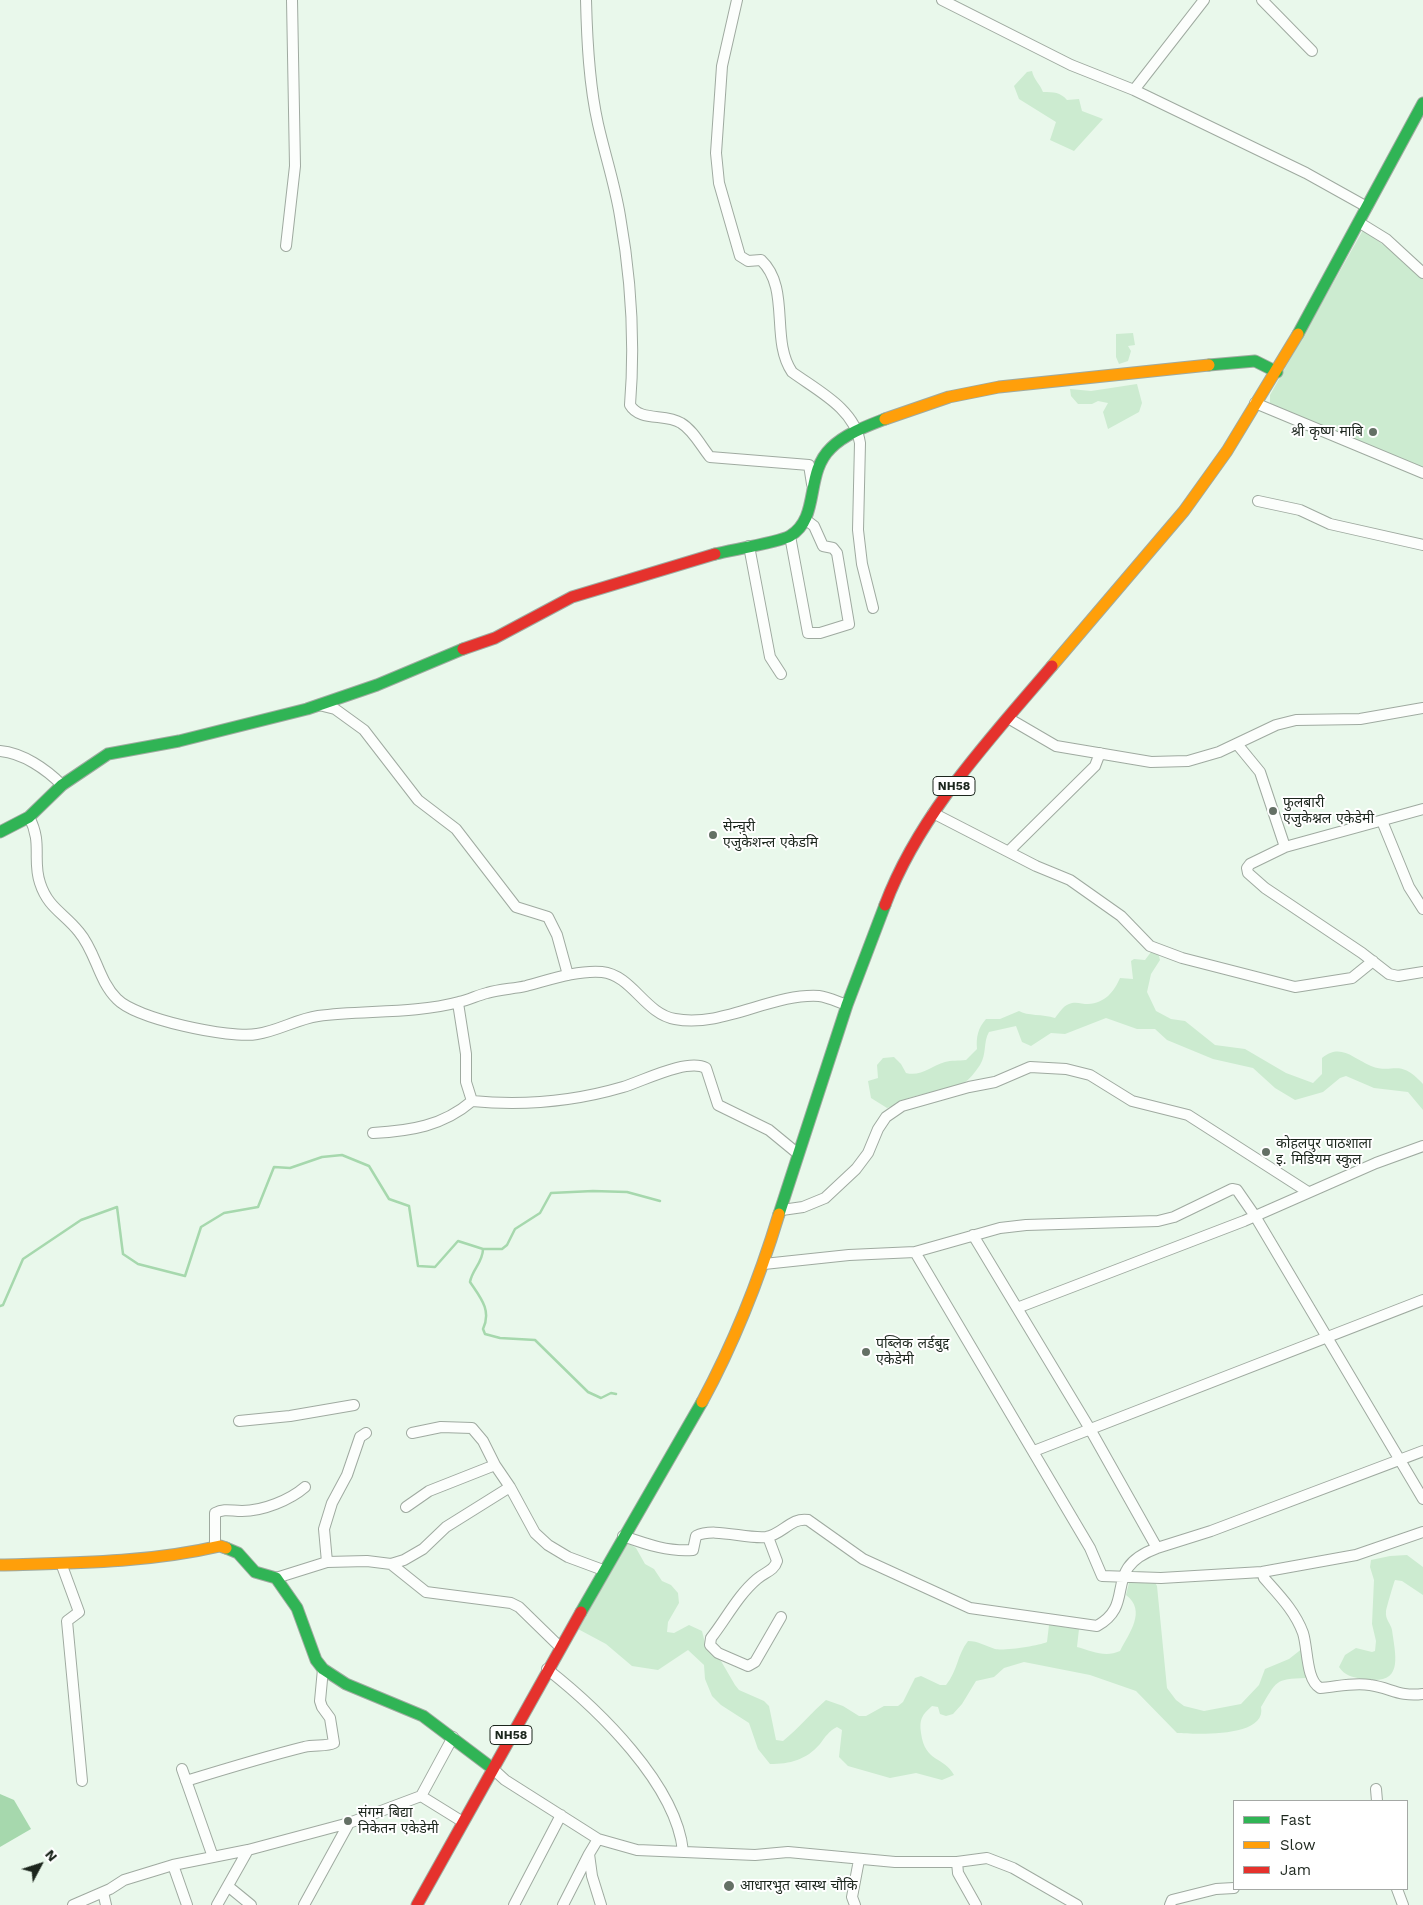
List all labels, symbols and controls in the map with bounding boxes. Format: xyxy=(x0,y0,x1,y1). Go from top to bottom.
place label: श्री कृष्ण माबि xyxy=(1291,424,1363,440)
marker: श्री कृष्ण माबि xyxy=(1367,426,1379,438)
road number: NH58 xyxy=(933,776,975,796)
place label: फुलबारी एजुकेश्नल एकेडेमी xyxy=(1283,795,1374,828)
marker: फुलबारी एजुकेश्नल एकेडेमी xyxy=(1267,805,1279,817)
place label: सेन्चुरी एजुकेशन्ल एकेडमि xyxy=(723,819,818,852)
marker: सेन्चुरी एजुकेशन्ल एकेडमि xyxy=(707,829,719,841)
place label: कोहलपुर पाठशाला इ. मिडियम स्कुल xyxy=(1276,1136,1372,1168)
marker: कोहलपुर पाठशाला इ. मिडियम स्कुल xyxy=(1260,1146,1272,1158)
place label: पब्लिक लर्डबुद्द एकेडेमी xyxy=(876,1336,949,1368)
marker: पब्लिक लर्डबुद्द एकेडेमी xyxy=(860,1346,872,1358)
road number: NH58 xyxy=(490,1726,532,1744)
legend xyxy=(1233,1800,1408,1890)
place label: संगम बिद्या निकेतन एकेडेमी xyxy=(358,1805,439,1838)
text: Fast xyxy=(1280,1811,1311,1829)
marker: संगम बिद्या निकेतन एकेडेमी xyxy=(342,1815,354,1827)
text: Slow xyxy=(1280,1836,1316,1854)
north arrow xyxy=(15,1840,65,1890)
text: N xyxy=(42,1846,61,1864)
text: Jam xyxy=(1280,1861,1311,1879)
place label: आधारभुत स्वास्थ चौकि xyxy=(740,1878,858,1894)
marker: आधारभुत स्वास्थ चौकि xyxy=(722,1879,736,1893)

